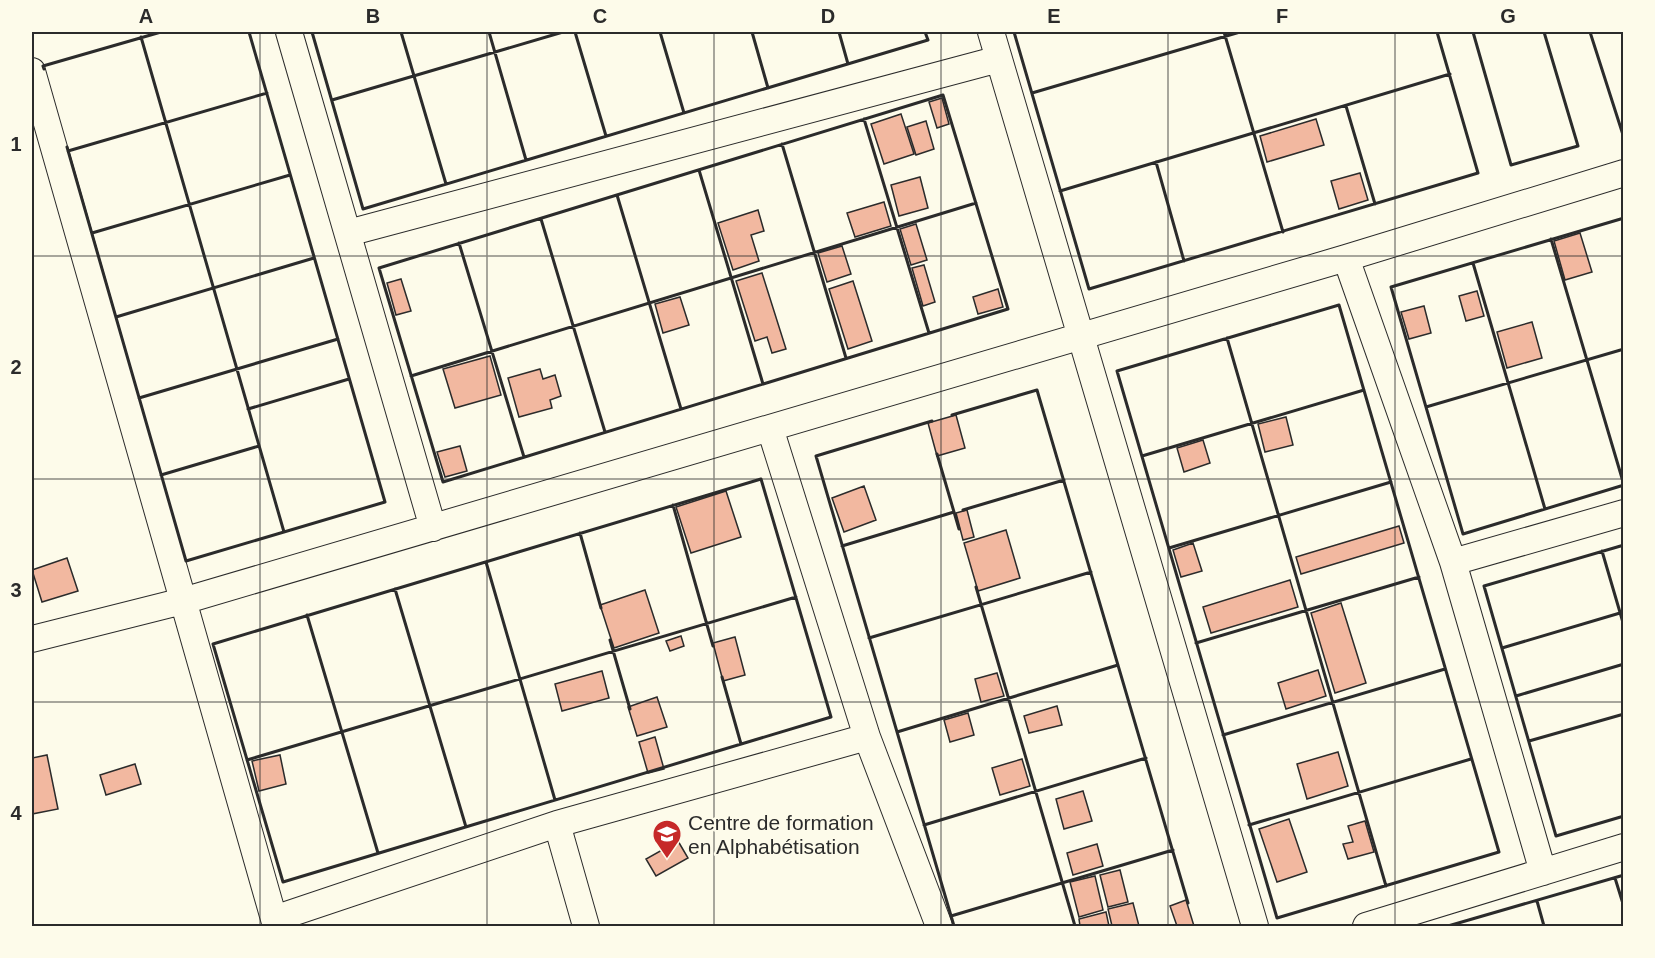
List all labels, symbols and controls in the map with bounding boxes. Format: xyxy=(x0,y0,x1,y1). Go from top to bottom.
text: A xyxy=(139,5,153,27)
text: B xyxy=(366,5,380,27)
text: C xyxy=(593,5,607,27)
text: D xyxy=(821,5,835,27)
text: E xyxy=(1047,5,1061,27)
text: F xyxy=(1276,5,1288,27)
text: G xyxy=(1500,5,1516,27)
text: 1 xyxy=(10,133,22,155)
text: 2 xyxy=(10,356,22,378)
text: 3 xyxy=(10,579,22,601)
text: 4 xyxy=(10,802,22,824)
place label: Centre de formation en Alphabétisation xyxy=(688,811,874,858)
school or university icon: Centre de formation en Alphabétisation xyxy=(651,818,683,860)

